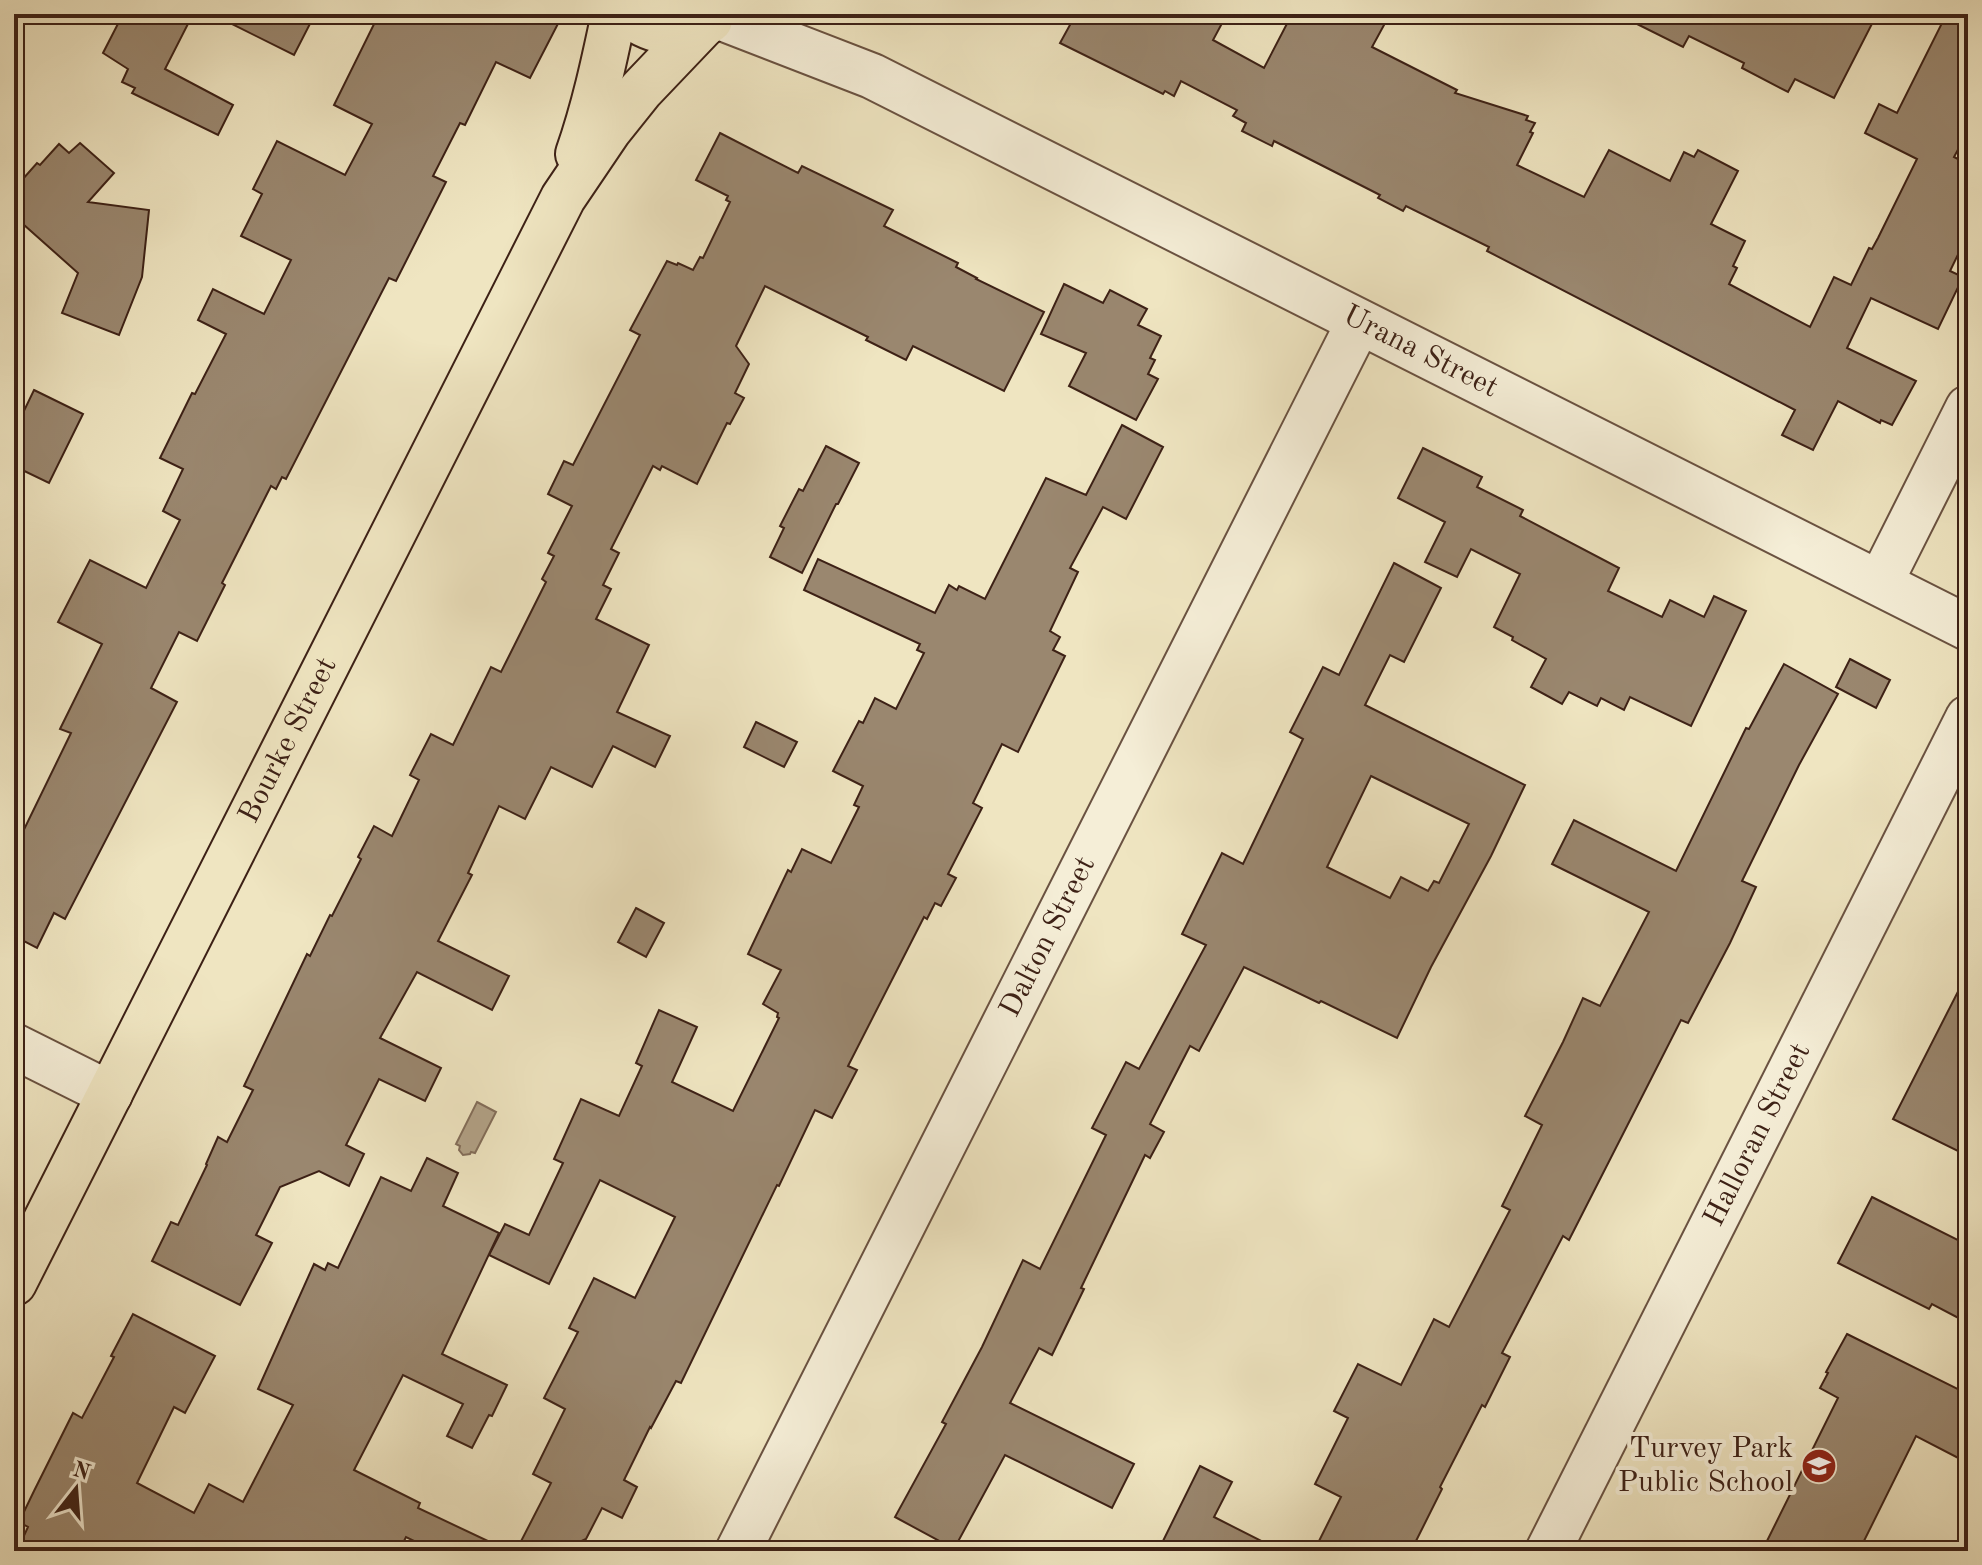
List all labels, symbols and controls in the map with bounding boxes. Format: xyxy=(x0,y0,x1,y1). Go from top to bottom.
street label: Urana Street xyxy=(1338,301,1503,404)
street label: Bourke Street xyxy=(234,653,343,828)
street label: Dalton Street xyxy=(995,852,1101,1022)
street label: Halloran Street xyxy=(1699,1038,1816,1231)
place label: Turvey Park Public School xyxy=(1618,1434,1793,1498)
school or university icon: Turvey Park Public School xyxy=(1800,1447,1838,1485)
north arrow xyxy=(36,1449,116,1529)
text: N xyxy=(70,1459,93,1485)

